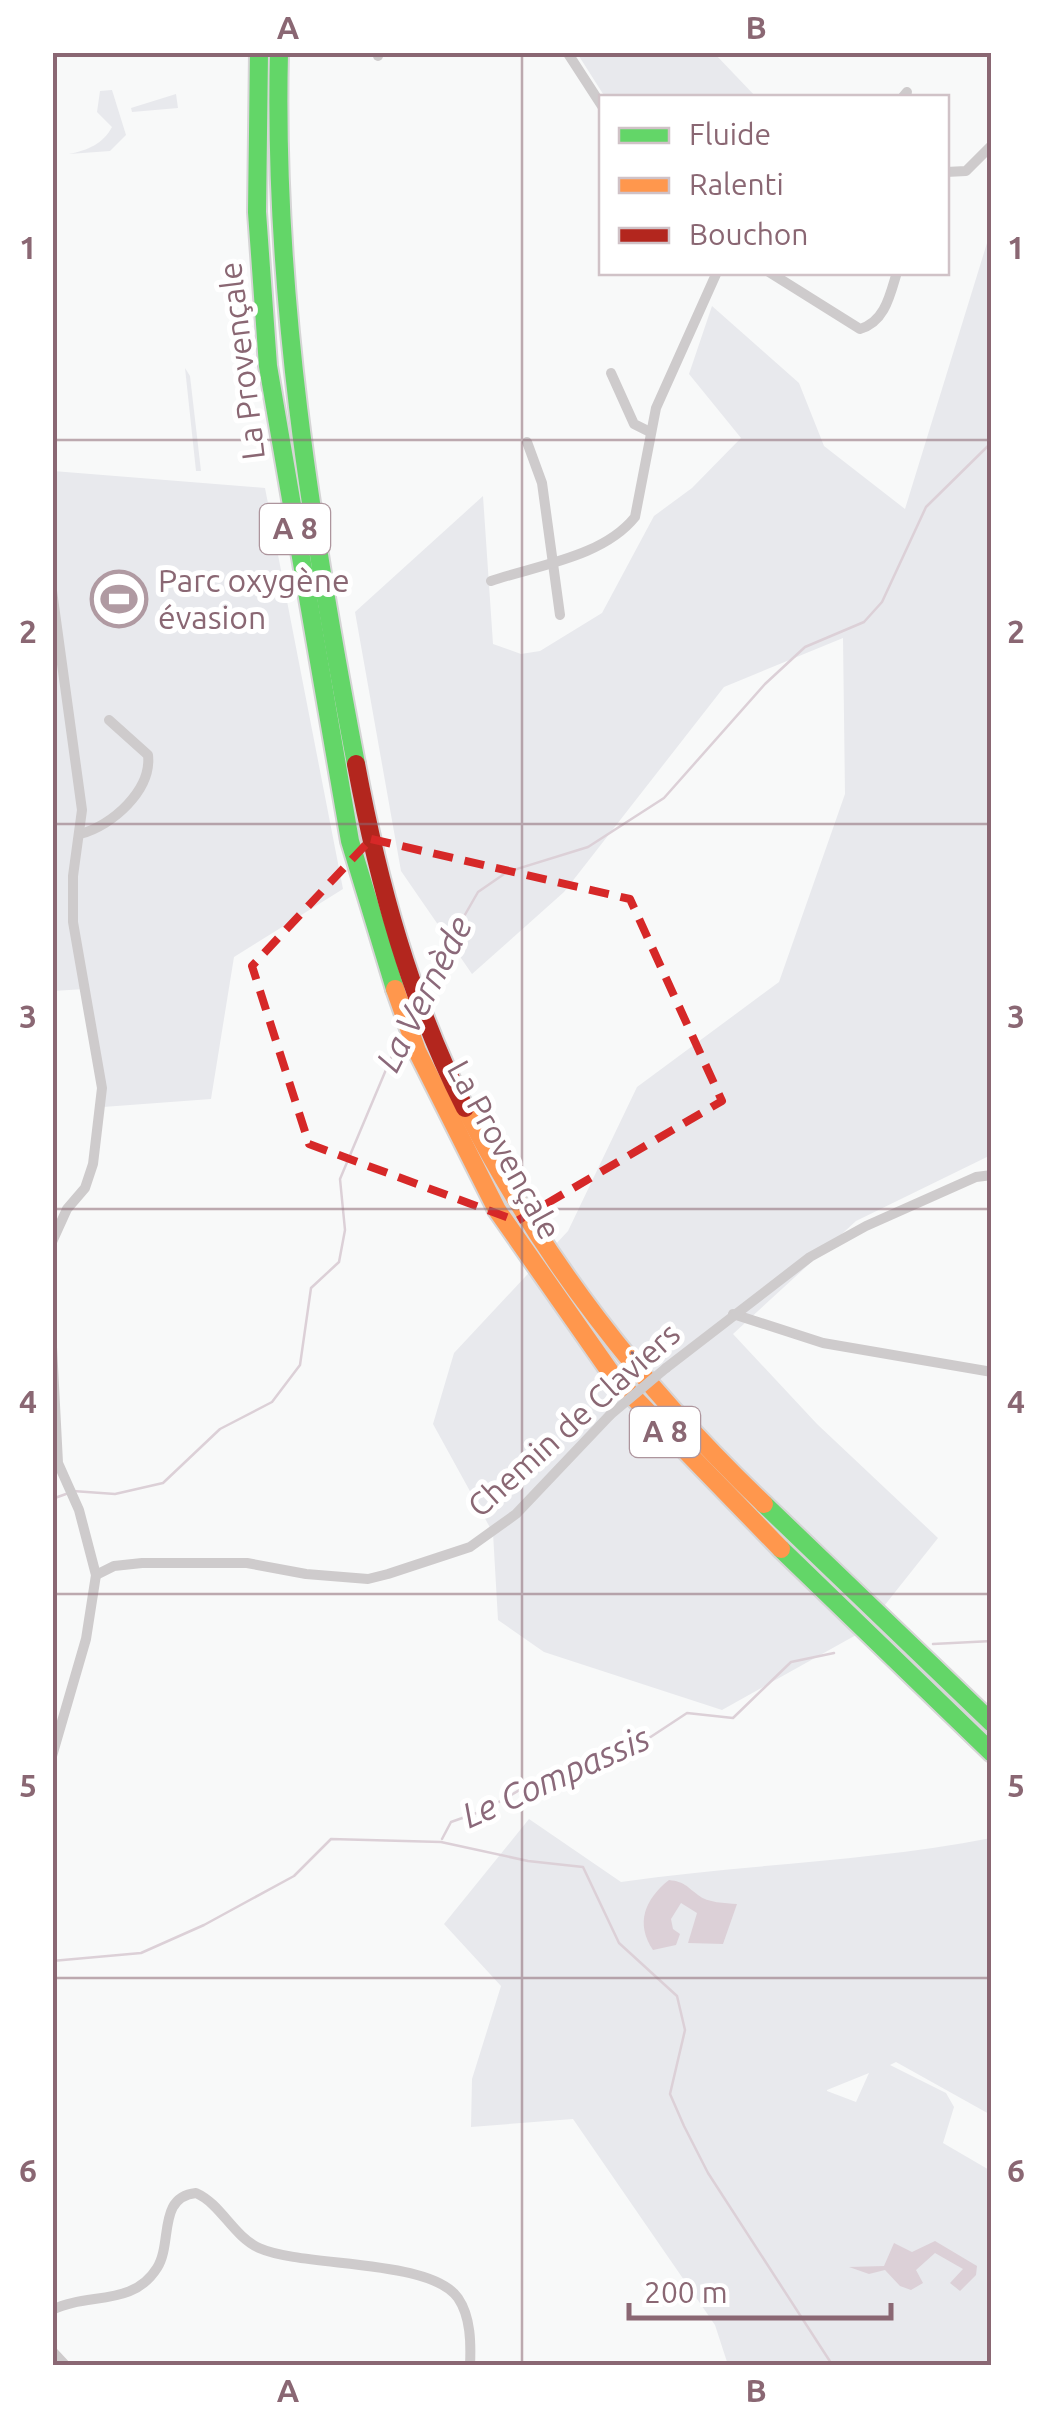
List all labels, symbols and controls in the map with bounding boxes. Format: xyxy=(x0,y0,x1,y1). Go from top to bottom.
text: A xyxy=(277,9,300,45)
text: B xyxy=(745,9,767,45)
legend xyxy=(599,95,949,275)
text: Fluide xyxy=(689,117,771,151)
text: Ralenti xyxy=(689,167,784,201)
text: Bouchon xyxy=(689,217,809,251)
text: 1 xyxy=(19,229,37,265)
text: 1 xyxy=(1007,229,1025,265)
street label: La Provençale xyxy=(211,260,271,462)
road number: A 8 xyxy=(260,504,330,554)
place label: Parc oxygène évasion xyxy=(158,562,350,635)
sports icon: Parc oxygène évasion xyxy=(89,569,149,629)
text: 2 xyxy=(19,613,37,649)
text: 2 xyxy=(1007,613,1025,649)
water label: La Vernède xyxy=(367,909,479,1078)
text: 3 xyxy=(19,998,37,1034)
text: 3 xyxy=(1007,998,1025,1034)
street label: La Provençale xyxy=(441,1054,569,1245)
street label: Chemin de Claviers xyxy=(460,1315,686,1524)
text: 4 xyxy=(19,1383,37,1419)
text: 4 xyxy=(1007,1383,1025,1419)
road number: A 8 xyxy=(630,1407,700,1457)
water label: Le Compassis xyxy=(456,1717,656,1835)
text: 5 xyxy=(19,1767,37,1803)
text: 5 xyxy=(1007,1767,1025,1803)
text: 6 xyxy=(19,2152,37,2188)
text: 6 xyxy=(1007,2152,1025,2188)
scale bar xyxy=(629,2258,892,2320)
text: 200 m xyxy=(644,2275,728,2309)
text: A xyxy=(277,2372,300,2408)
text: B xyxy=(745,2372,767,2408)

